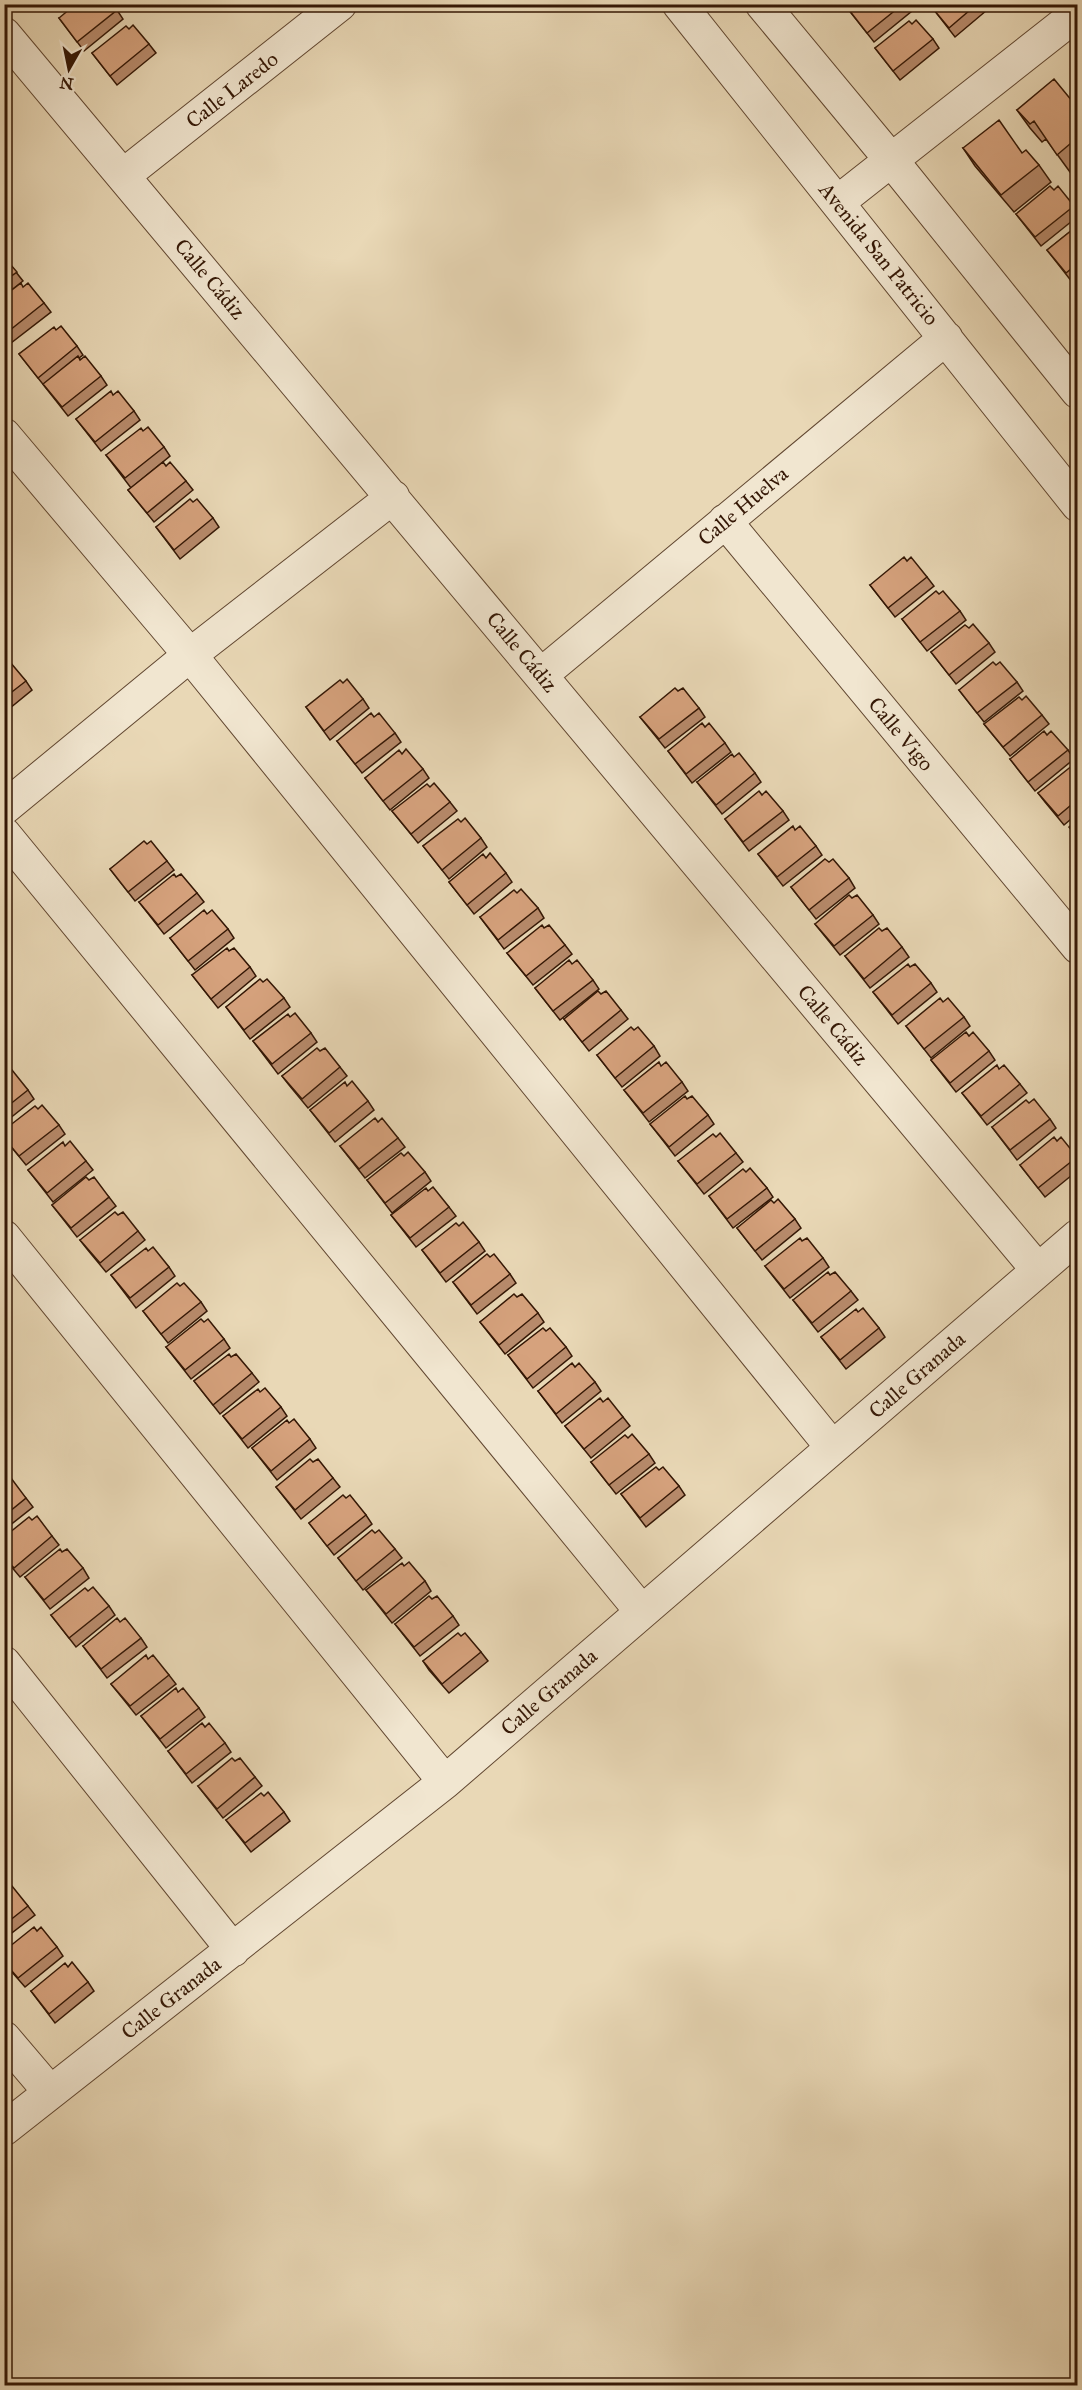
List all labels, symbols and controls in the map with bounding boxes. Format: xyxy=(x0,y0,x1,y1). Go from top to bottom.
north arrow xyxy=(39,39,99,99)
street label: Calle Laredo xyxy=(181,46,283,134)
text: N xyxy=(58,73,75,94)
street label: Avenida San Patricio xyxy=(813,176,945,331)
street label: Calle Cádiz xyxy=(169,234,251,325)
street label: Calle Huelva xyxy=(693,461,794,551)
street label: Calle Cádiz xyxy=(481,607,563,698)
street label: Calle Vigo xyxy=(863,692,940,776)
street label: Calle Cádiz xyxy=(792,980,874,1071)
street label: Calle Granada xyxy=(863,1326,971,1424)
street label: Calle Granada xyxy=(495,1643,603,1741)
street label: Calle Granada xyxy=(116,1951,226,2045)

